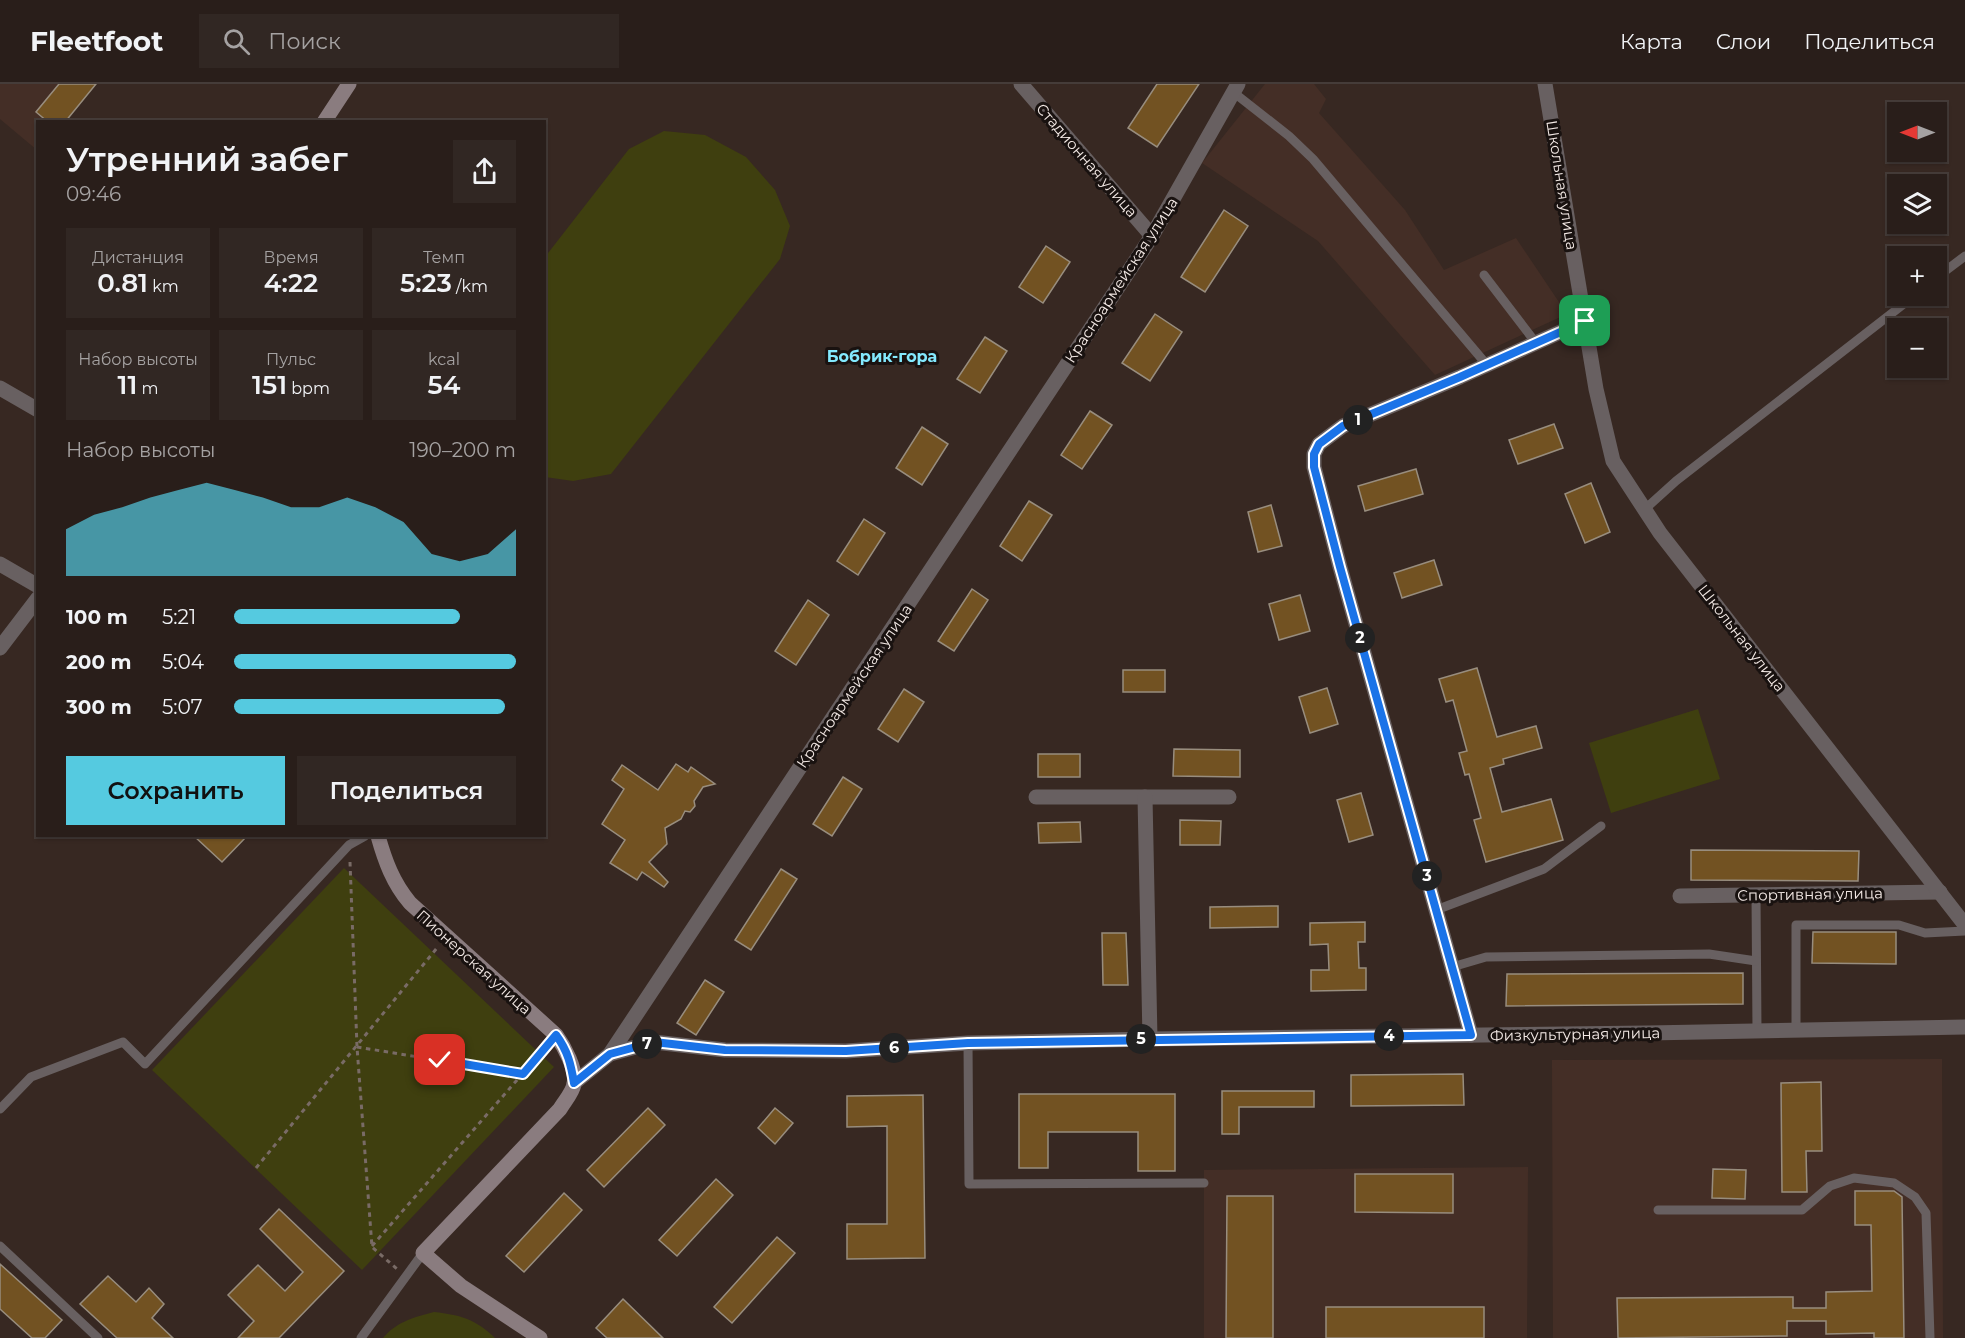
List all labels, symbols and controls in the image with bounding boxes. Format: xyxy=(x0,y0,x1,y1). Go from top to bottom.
search box xyxy=(199,14,619,68)
text: Fleetfoot xyxy=(30,24,163,58)
icon: search xyxy=(220,25,253,58)
text: Поиск xyxy=(268,28,341,55)
text: Карта xyxy=(1620,29,1683,54)
text: Слои xyxy=(1716,29,1771,54)
text: Поделиться xyxy=(1804,29,1935,54)
street label: Стадионная улица xyxy=(1032,99,1142,221)
north arrow xyxy=(1887,102,1947,162)
map controls xyxy=(1887,102,1947,378)
street label: Школьная улица xyxy=(1542,119,1582,251)
text: Утренний забег xyxy=(66,139,348,179)
button: share xyxy=(453,140,516,203)
button: layers xyxy=(1887,174,1947,234)
text: 09:46 xyxy=(66,182,121,206)
street label: Красноармейская улица xyxy=(1060,194,1182,366)
button: + xyxy=(1887,246,1947,306)
text: Дистанция xyxy=(92,248,184,267)
text: Время xyxy=(263,248,319,267)
text: Темп xyxy=(423,248,465,267)
text: 0.81 xyxy=(97,267,148,299)
text: 4:22 xyxy=(264,267,318,299)
text: 5:23 xyxy=(400,267,452,299)
text: km xyxy=(148,277,179,296)
text: /km xyxy=(452,277,488,296)
pin xyxy=(1559,295,1610,346)
icon: arrive xyxy=(1568,304,1601,337)
button: − xyxy=(1887,318,1947,378)
district label: Бобрик-гора xyxy=(827,347,937,366)
text: Набор высоты xyxy=(78,350,198,369)
text: Пульс xyxy=(266,350,316,369)
text: kcal xyxy=(428,350,460,369)
text: 11 xyxy=(118,369,137,401)
text: 151 xyxy=(252,369,287,401)
text: 54 xyxy=(428,369,460,401)
text: m xyxy=(137,379,158,398)
text: bpm xyxy=(287,379,330,398)
pin: 1 xyxy=(1343,405,1373,435)
text: 1 xyxy=(1355,410,1361,429)
text: Набор высоты xyxy=(66,438,215,462)
text: 190–200 m xyxy=(409,438,516,462)
street label: Школьная улица xyxy=(1694,581,1790,695)
street label: Красноармейская улица xyxy=(792,600,916,772)
text: 100 m xyxy=(66,605,128,629)
text: 5:21 xyxy=(162,605,196,629)
pin: 2 xyxy=(1345,623,1375,653)
text: 2 xyxy=(1355,628,1365,647)
text: 200 m xyxy=(66,650,132,674)
text: 5:04 xyxy=(162,650,204,674)
text: 300 m xyxy=(66,695,132,719)
text: 5:07 xyxy=(162,695,202,719)
button: Сохранить xyxy=(66,756,285,825)
button: Поделиться xyxy=(297,756,516,825)
pin: 3 xyxy=(1412,861,1442,891)
text: 3 xyxy=(1422,866,1432,885)
street label: Спортивная улица xyxy=(1737,883,1883,905)
street label: Пионерская улица xyxy=(413,906,535,1018)
pin: 4 xyxy=(1374,1021,1404,1051)
street label: Физкультурная улица xyxy=(1490,1023,1660,1045)
pin: 5 xyxy=(1126,1024,1156,1054)
text: 4 xyxy=(1383,1026,1395,1045)
pin: 7 xyxy=(632,1029,662,1059)
text: 5 xyxy=(1136,1029,1146,1048)
pin: 6 xyxy=(879,1033,909,1063)
pin xyxy=(414,1034,465,1085)
text: 7 xyxy=(642,1034,652,1053)
text: 6 xyxy=(889,1038,899,1057)
icon: check xyxy=(423,1043,456,1076)

